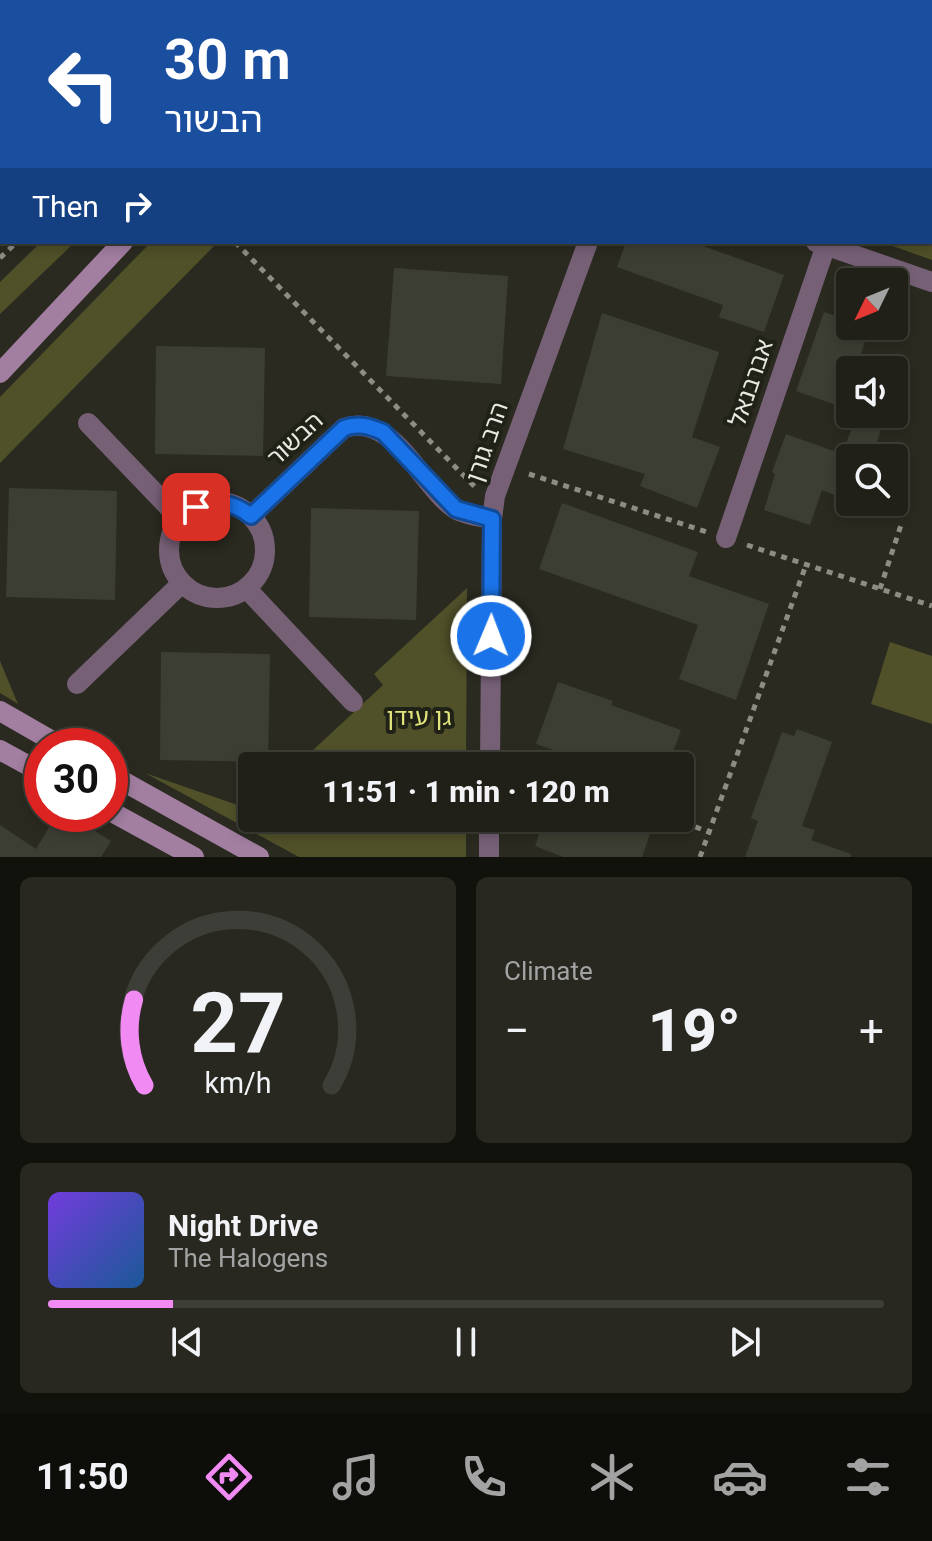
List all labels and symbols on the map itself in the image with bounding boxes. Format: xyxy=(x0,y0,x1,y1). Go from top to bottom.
north arrow xyxy=(836,268,908,340)
street label: אברבנאל xyxy=(723,336,779,430)
street label: הרב גורן xyxy=(460,398,514,486)
street label: הבשור xyxy=(261,406,329,472)
pin xyxy=(162,473,230,541)
position arrow xyxy=(449,594,533,678)
park label: גן עידן xyxy=(386,703,452,731)
speed limit sign: 30 xyxy=(24,728,128,832)

